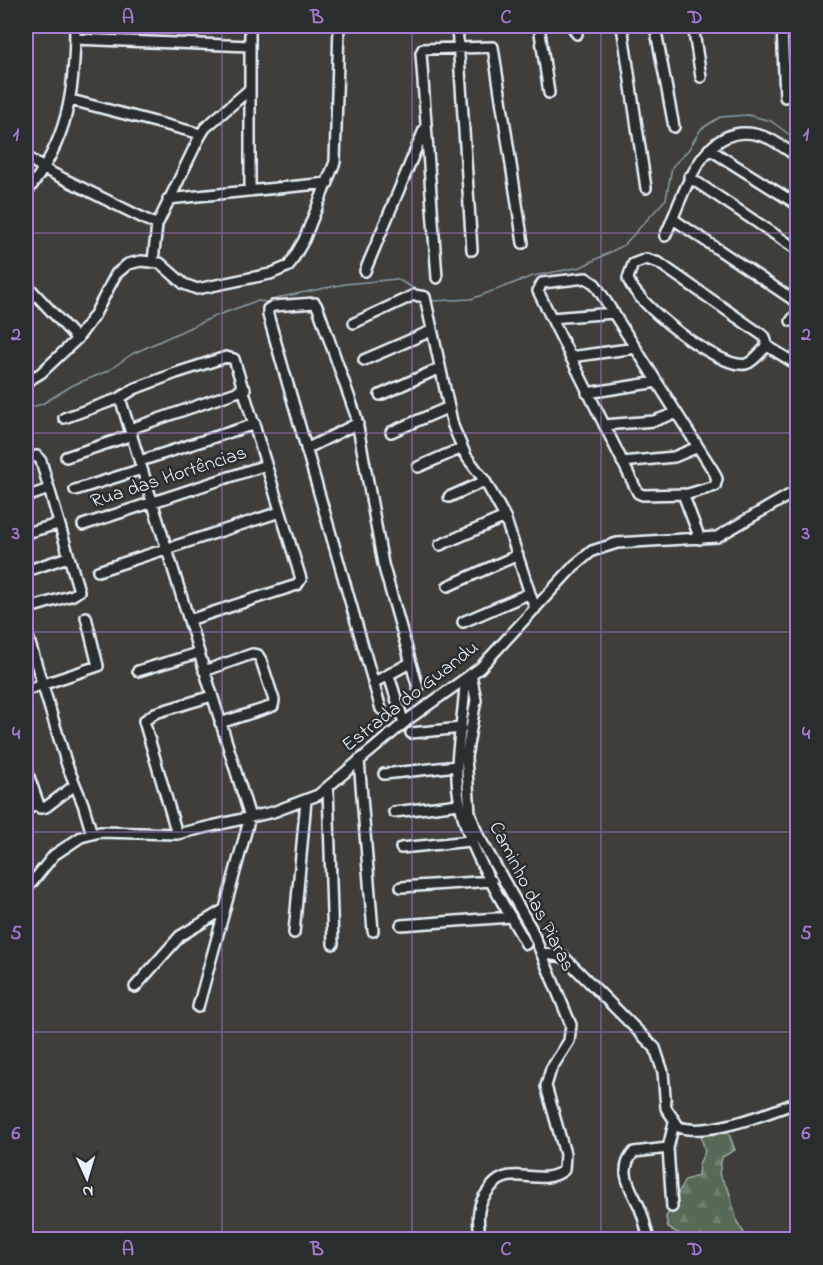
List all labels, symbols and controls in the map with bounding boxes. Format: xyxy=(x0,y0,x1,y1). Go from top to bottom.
text: A xyxy=(122,4,134,33)
text: B xyxy=(309,4,324,33)
text: C xyxy=(501,4,512,33)
text: D xyxy=(687,4,702,33)
text: 1 xyxy=(13,121,20,150)
text: 1 xyxy=(803,121,810,150)
text: 2 xyxy=(10,321,21,350)
text: 2 xyxy=(800,321,811,350)
street label: Rua das Hortências xyxy=(87,439,251,517)
text: 3 xyxy=(11,520,20,549)
text: 3 xyxy=(801,520,810,549)
street label: Estrada do Guandu xyxy=(336,634,486,760)
text: 4 xyxy=(12,720,21,749)
text: 4 xyxy=(802,720,811,749)
street label: Caminho das Piaras xyxy=(481,817,581,977)
text: 5 xyxy=(10,920,22,949)
text: 5 xyxy=(800,920,812,949)
text: 6 xyxy=(12,1120,21,1149)
text: 6 xyxy=(802,1120,811,1149)
north arrow xyxy=(57,1148,117,1208)
text: N xyxy=(81,1179,94,1203)
text: A xyxy=(122,1236,134,1265)
text: B xyxy=(309,1236,324,1265)
text: C xyxy=(501,1236,512,1265)
text: D xyxy=(687,1236,702,1265)

